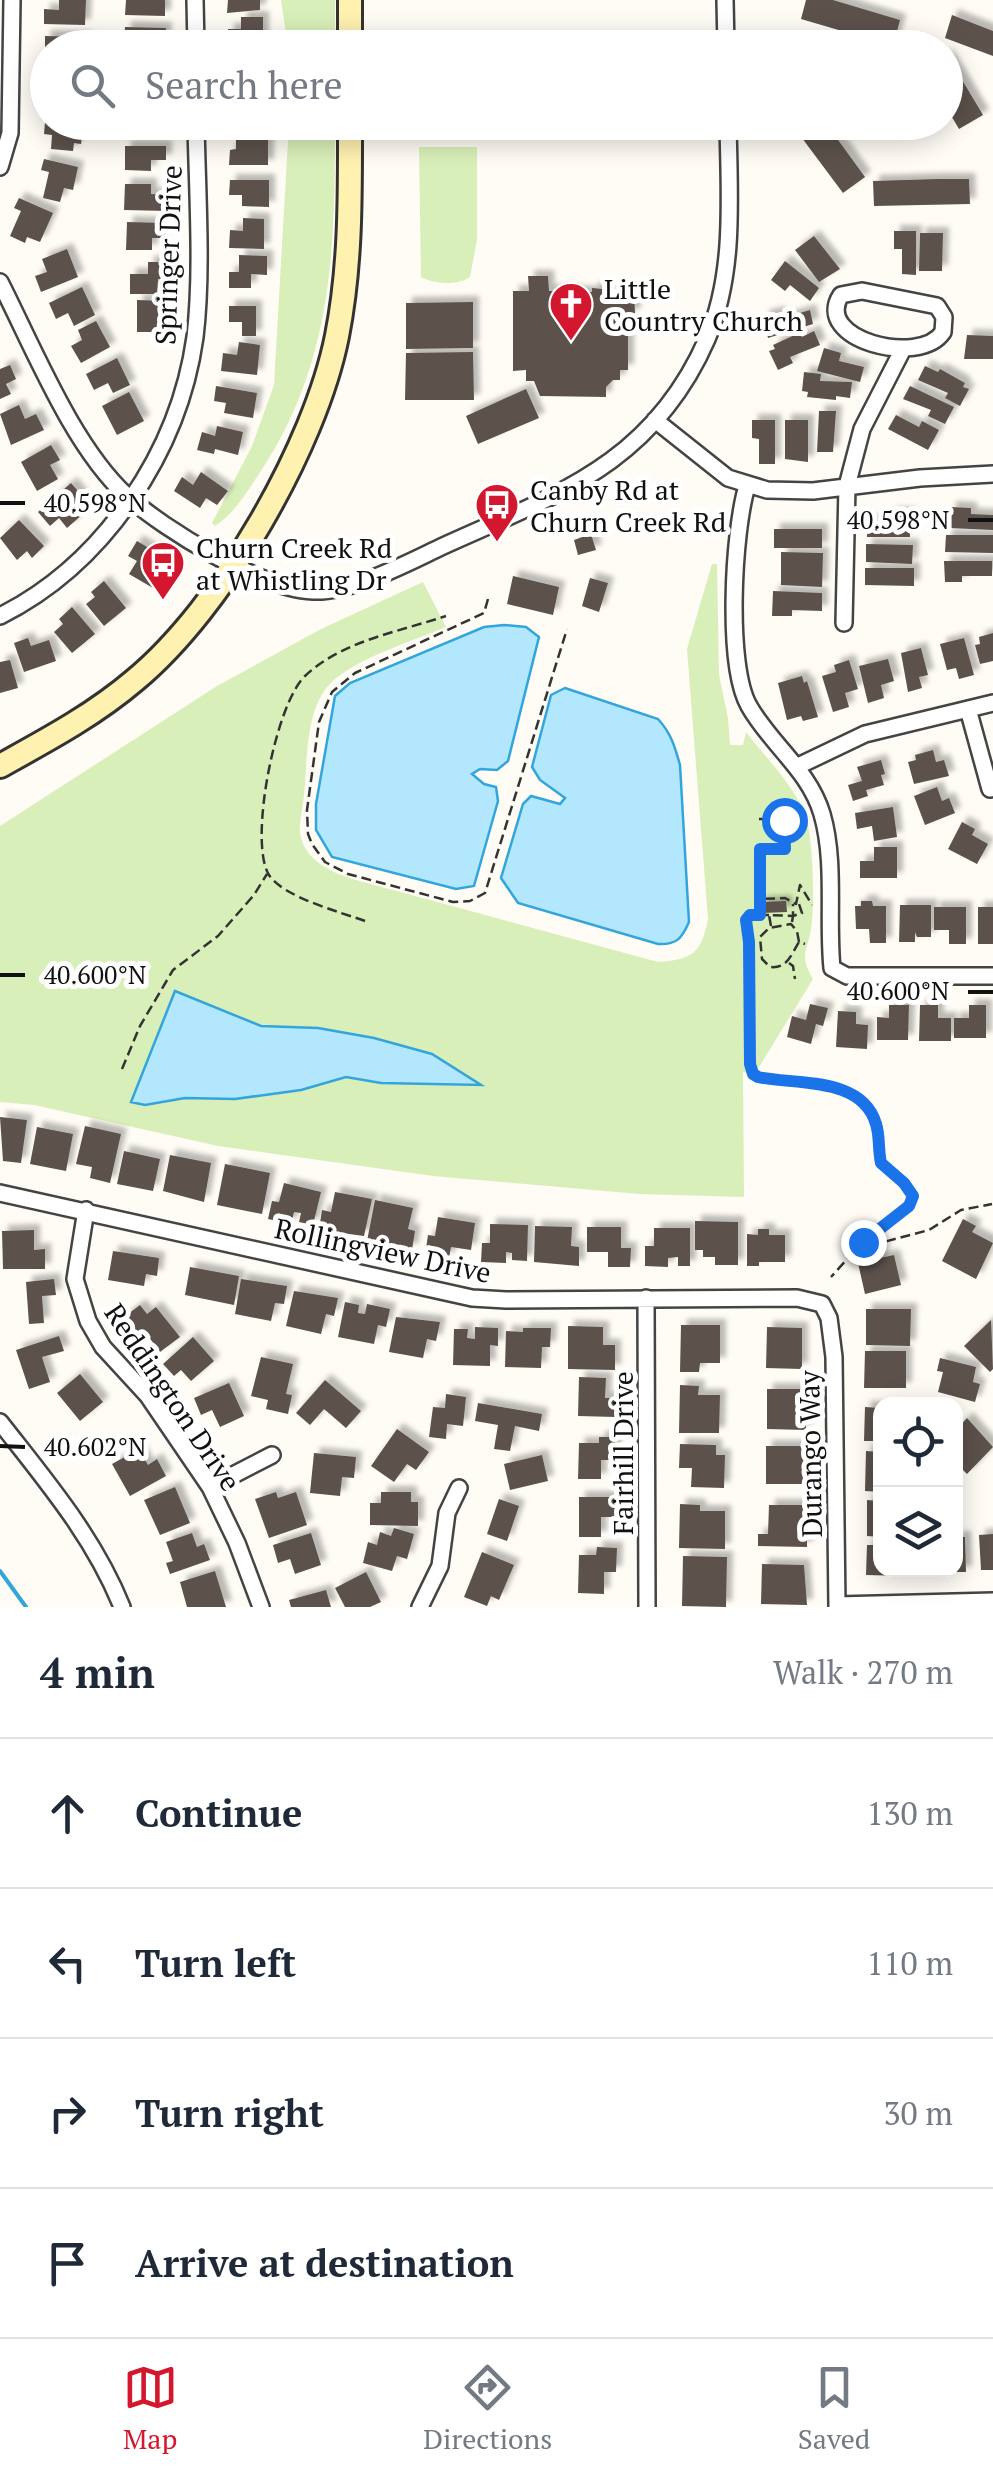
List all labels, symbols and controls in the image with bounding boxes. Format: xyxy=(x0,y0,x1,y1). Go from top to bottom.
search box xyxy=(30,30,963,140)
icon: search xyxy=(65,58,120,113)
text: Search here xyxy=(145,60,343,110)
street label: Springer Drive xyxy=(146,164,190,346)
place label: Little Country Church xyxy=(604,270,803,339)
church icon: Little Country Church xyxy=(548,281,594,342)
place label: Canby Rd at Churn Creek Rd xyxy=(530,471,726,540)
bus stop icon: Canby Rd at Churn Creek Rd xyxy=(474,482,520,543)
text: 40.598°N xyxy=(44,486,146,519)
text: 40.598°N xyxy=(847,503,949,536)
place label: Churn Creek Rd at Whistling Dr xyxy=(196,529,392,598)
bus stop icon: Churn Creek Rd at Whistling Dr xyxy=(140,540,186,601)
route start xyxy=(762,798,808,844)
text: 40.600°N xyxy=(44,958,146,991)
text: 40.600°N xyxy=(847,974,949,1007)
street label: Rollingview Drive xyxy=(272,1209,494,1291)
route end xyxy=(841,1220,887,1266)
street label: Reddington Drive xyxy=(97,1296,249,1498)
street label: Durango Way xyxy=(790,1369,830,1538)
street label: Fairhill Drive xyxy=(604,1371,641,1535)
map controls xyxy=(873,1397,963,1577)
button: locate xyxy=(873,1397,963,1487)
text: 40.602°N xyxy=(44,1430,146,1463)
button: layers xyxy=(873,1487,963,1577)
text: 4 min xyxy=(40,1644,155,1700)
text: Walk · 270 m xyxy=(773,1651,953,1693)
icon: ahead xyxy=(40,1786,95,1841)
text: Continue xyxy=(135,1788,302,1838)
text: 130 m xyxy=(866,1792,953,1834)
icon: left xyxy=(40,1936,95,1991)
text: Turn left xyxy=(135,1938,296,1988)
text: 110 m xyxy=(866,1942,953,1984)
icon: right xyxy=(40,2086,95,2141)
text: Turn right xyxy=(135,2088,324,2138)
text: 30 m xyxy=(883,2092,953,2134)
icon: arrive xyxy=(40,2236,95,2291)
text: Arrive at destination xyxy=(135,2238,514,2288)
tab: Map xyxy=(123,2360,178,2457)
tab: Directions xyxy=(423,2360,552,2457)
tab: Saved xyxy=(798,2360,870,2457)

